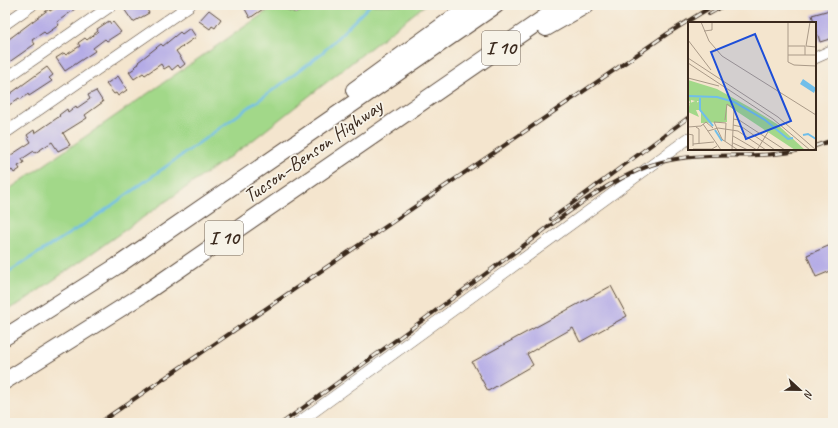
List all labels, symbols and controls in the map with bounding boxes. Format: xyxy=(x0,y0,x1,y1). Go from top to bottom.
inset map xyxy=(688,22,816,150)
road number: I 10 xyxy=(482,31,520,65)
street label: Tucson–Benson Highway xyxy=(239,92,389,208)
road number: I 10 xyxy=(205,221,243,255)
north arrow xyxy=(780,370,820,410)
text: N xyxy=(801,388,817,402)

